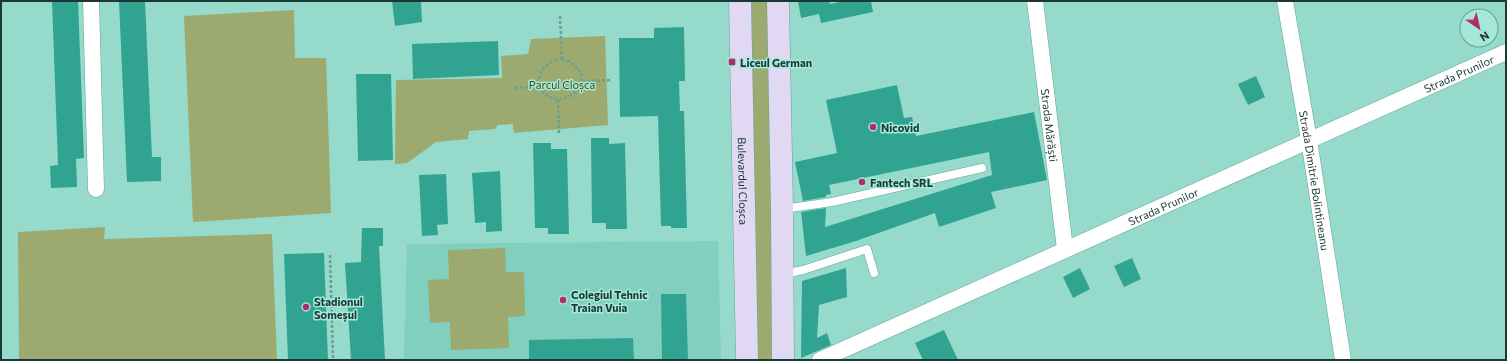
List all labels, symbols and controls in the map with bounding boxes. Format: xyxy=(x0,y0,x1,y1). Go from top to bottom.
north arrow xyxy=(1459,8,1499,48)
text: N xyxy=(1478,29,1492,44)
street label: Strada Prunilor xyxy=(1421,52,1496,95)
place label: Liceul German xyxy=(740,56,812,69)
marker: Liceul German xyxy=(727,57,737,67)
park label: Parcul Cloșca xyxy=(529,78,595,92)
street label: Strada Mărăști xyxy=(1039,88,1061,163)
street label: Strada Dimitrie Bolintineanu xyxy=(1298,110,1332,251)
place label: Nicovid xyxy=(881,121,919,134)
marker: Nicovid xyxy=(868,122,878,132)
street label: Bulevardul Cloșca xyxy=(736,137,751,225)
place label: Fantech SRL xyxy=(870,176,934,189)
marker: Fantech SRL xyxy=(857,177,867,187)
street label: Strada Prunilor xyxy=(1126,184,1201,227)
place label: Colegiul Tehnic Traian Vuia xyxy=(571,288,648,314)
place label: Stadionul Someșul xyxy=(314,295,363,322)
marker: Colegiul Tehnic Traian Vuia xyxy=(558,295,568,305)
marker: Stadionul Someșul xyxy=(301,302,311,312)

